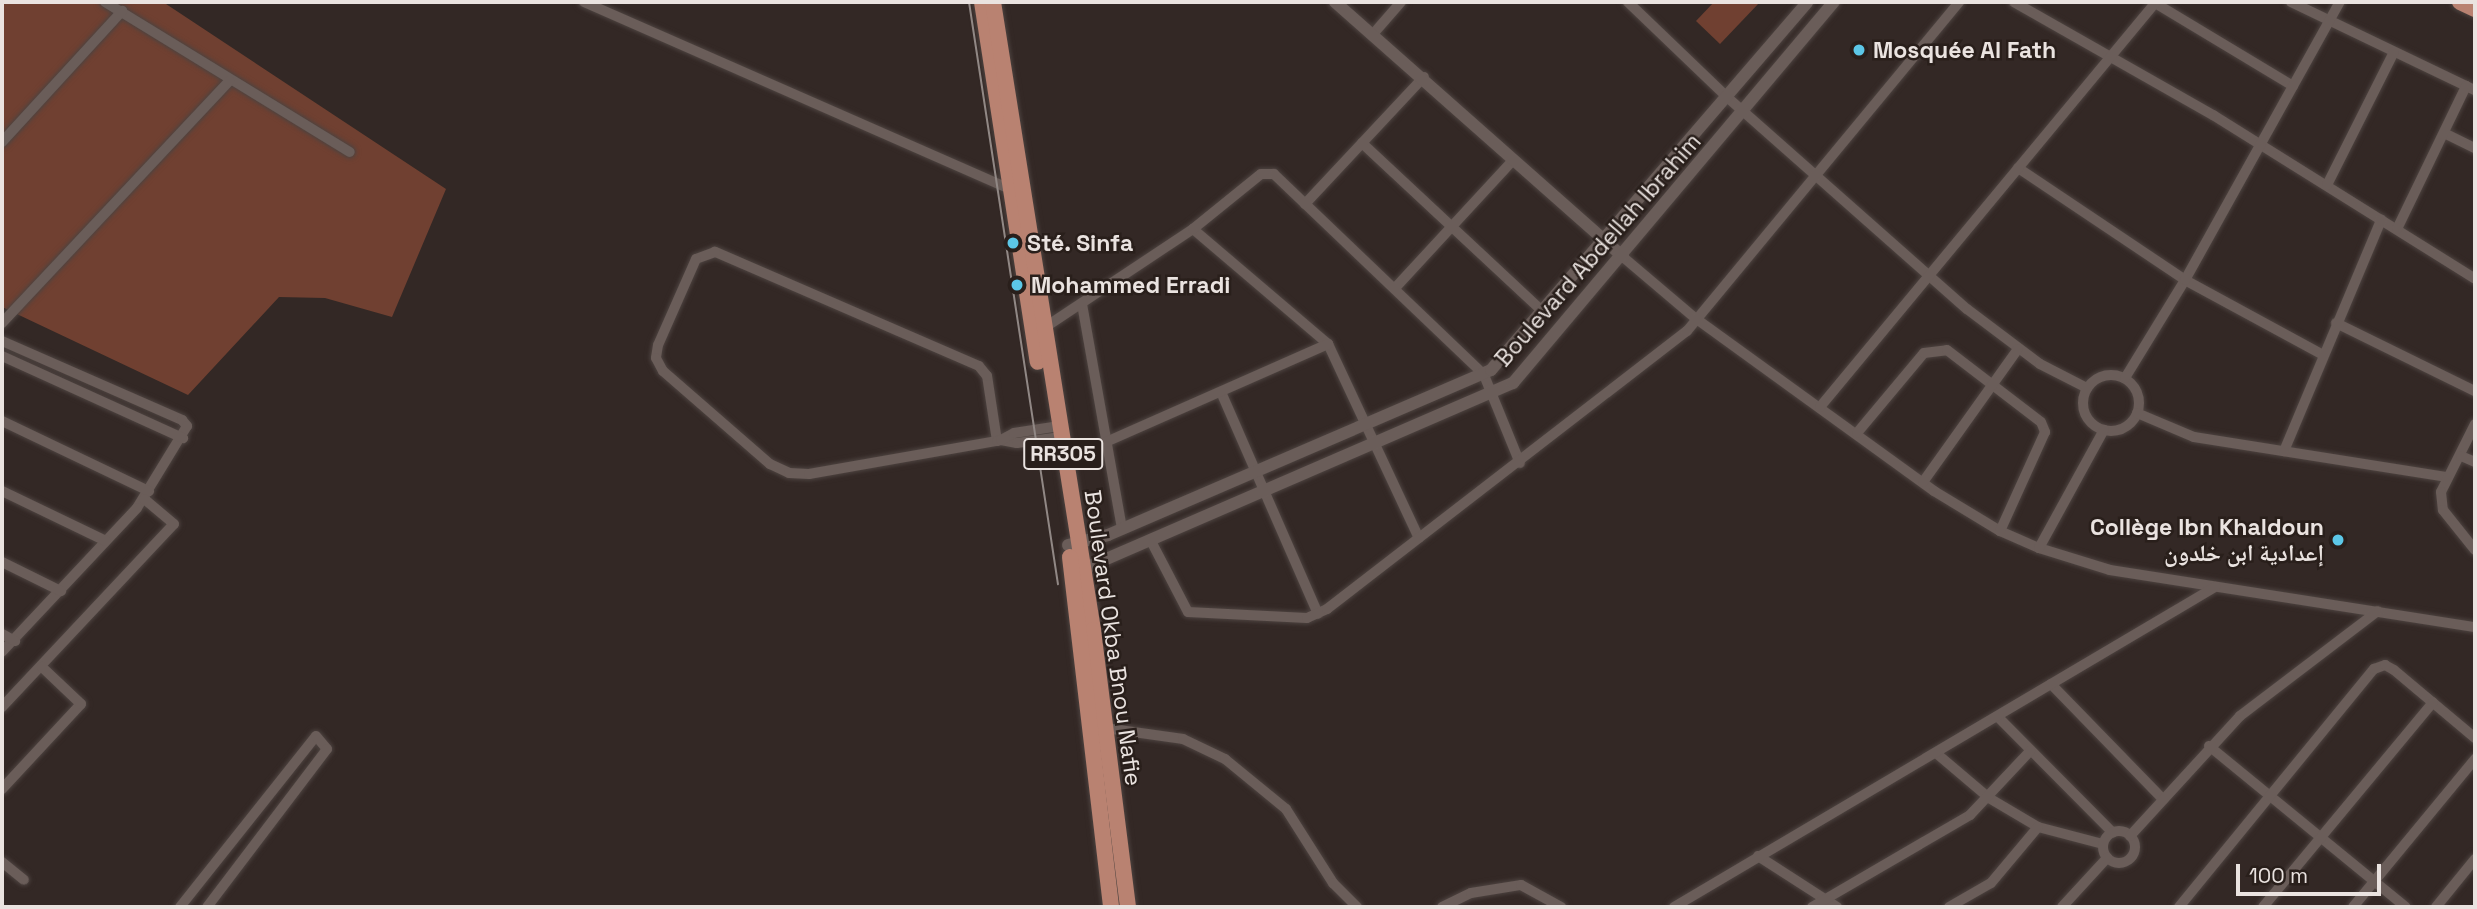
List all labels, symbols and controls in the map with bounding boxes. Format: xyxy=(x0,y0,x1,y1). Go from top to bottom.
place label: Mosquée Al Fath xyxy=(1873,36,2056,64)
marker: Mosquée Al Fath xyxy=(1851,42,1867,58)
street label: Boulevard Abdellah Ibrahim xyxy=(1489,128,1707,372)
place label: Sté. Sinfa xyxy=(1027,229,1134,257)
marker: Sté. Sinfa xyxy=(1005,235,1021,251)
place label: Mohammed Erradi xyxy=(1031,271,1230,299)
marker: Mohammed Erradi xyxy=(1009,277,1025,293)
road number: RR305 xyxy=(1023,436,1103,472)
street label: Boulevard Okba Bnou Nafie xyxy=(1079,488,1147,788)
place label: Collège Ibn Khaldoun إعدادية ابن خلدون xyxy=(2090,513,2324,567)
marker: Collège Ibn Khaldoun إعدادية ابن خلدون xyxy=(2330,532,2346,548)
scale bar xyxy=(2239,850,2384,894)
text: 100 m xyxy=(2249,862,2308,889)

